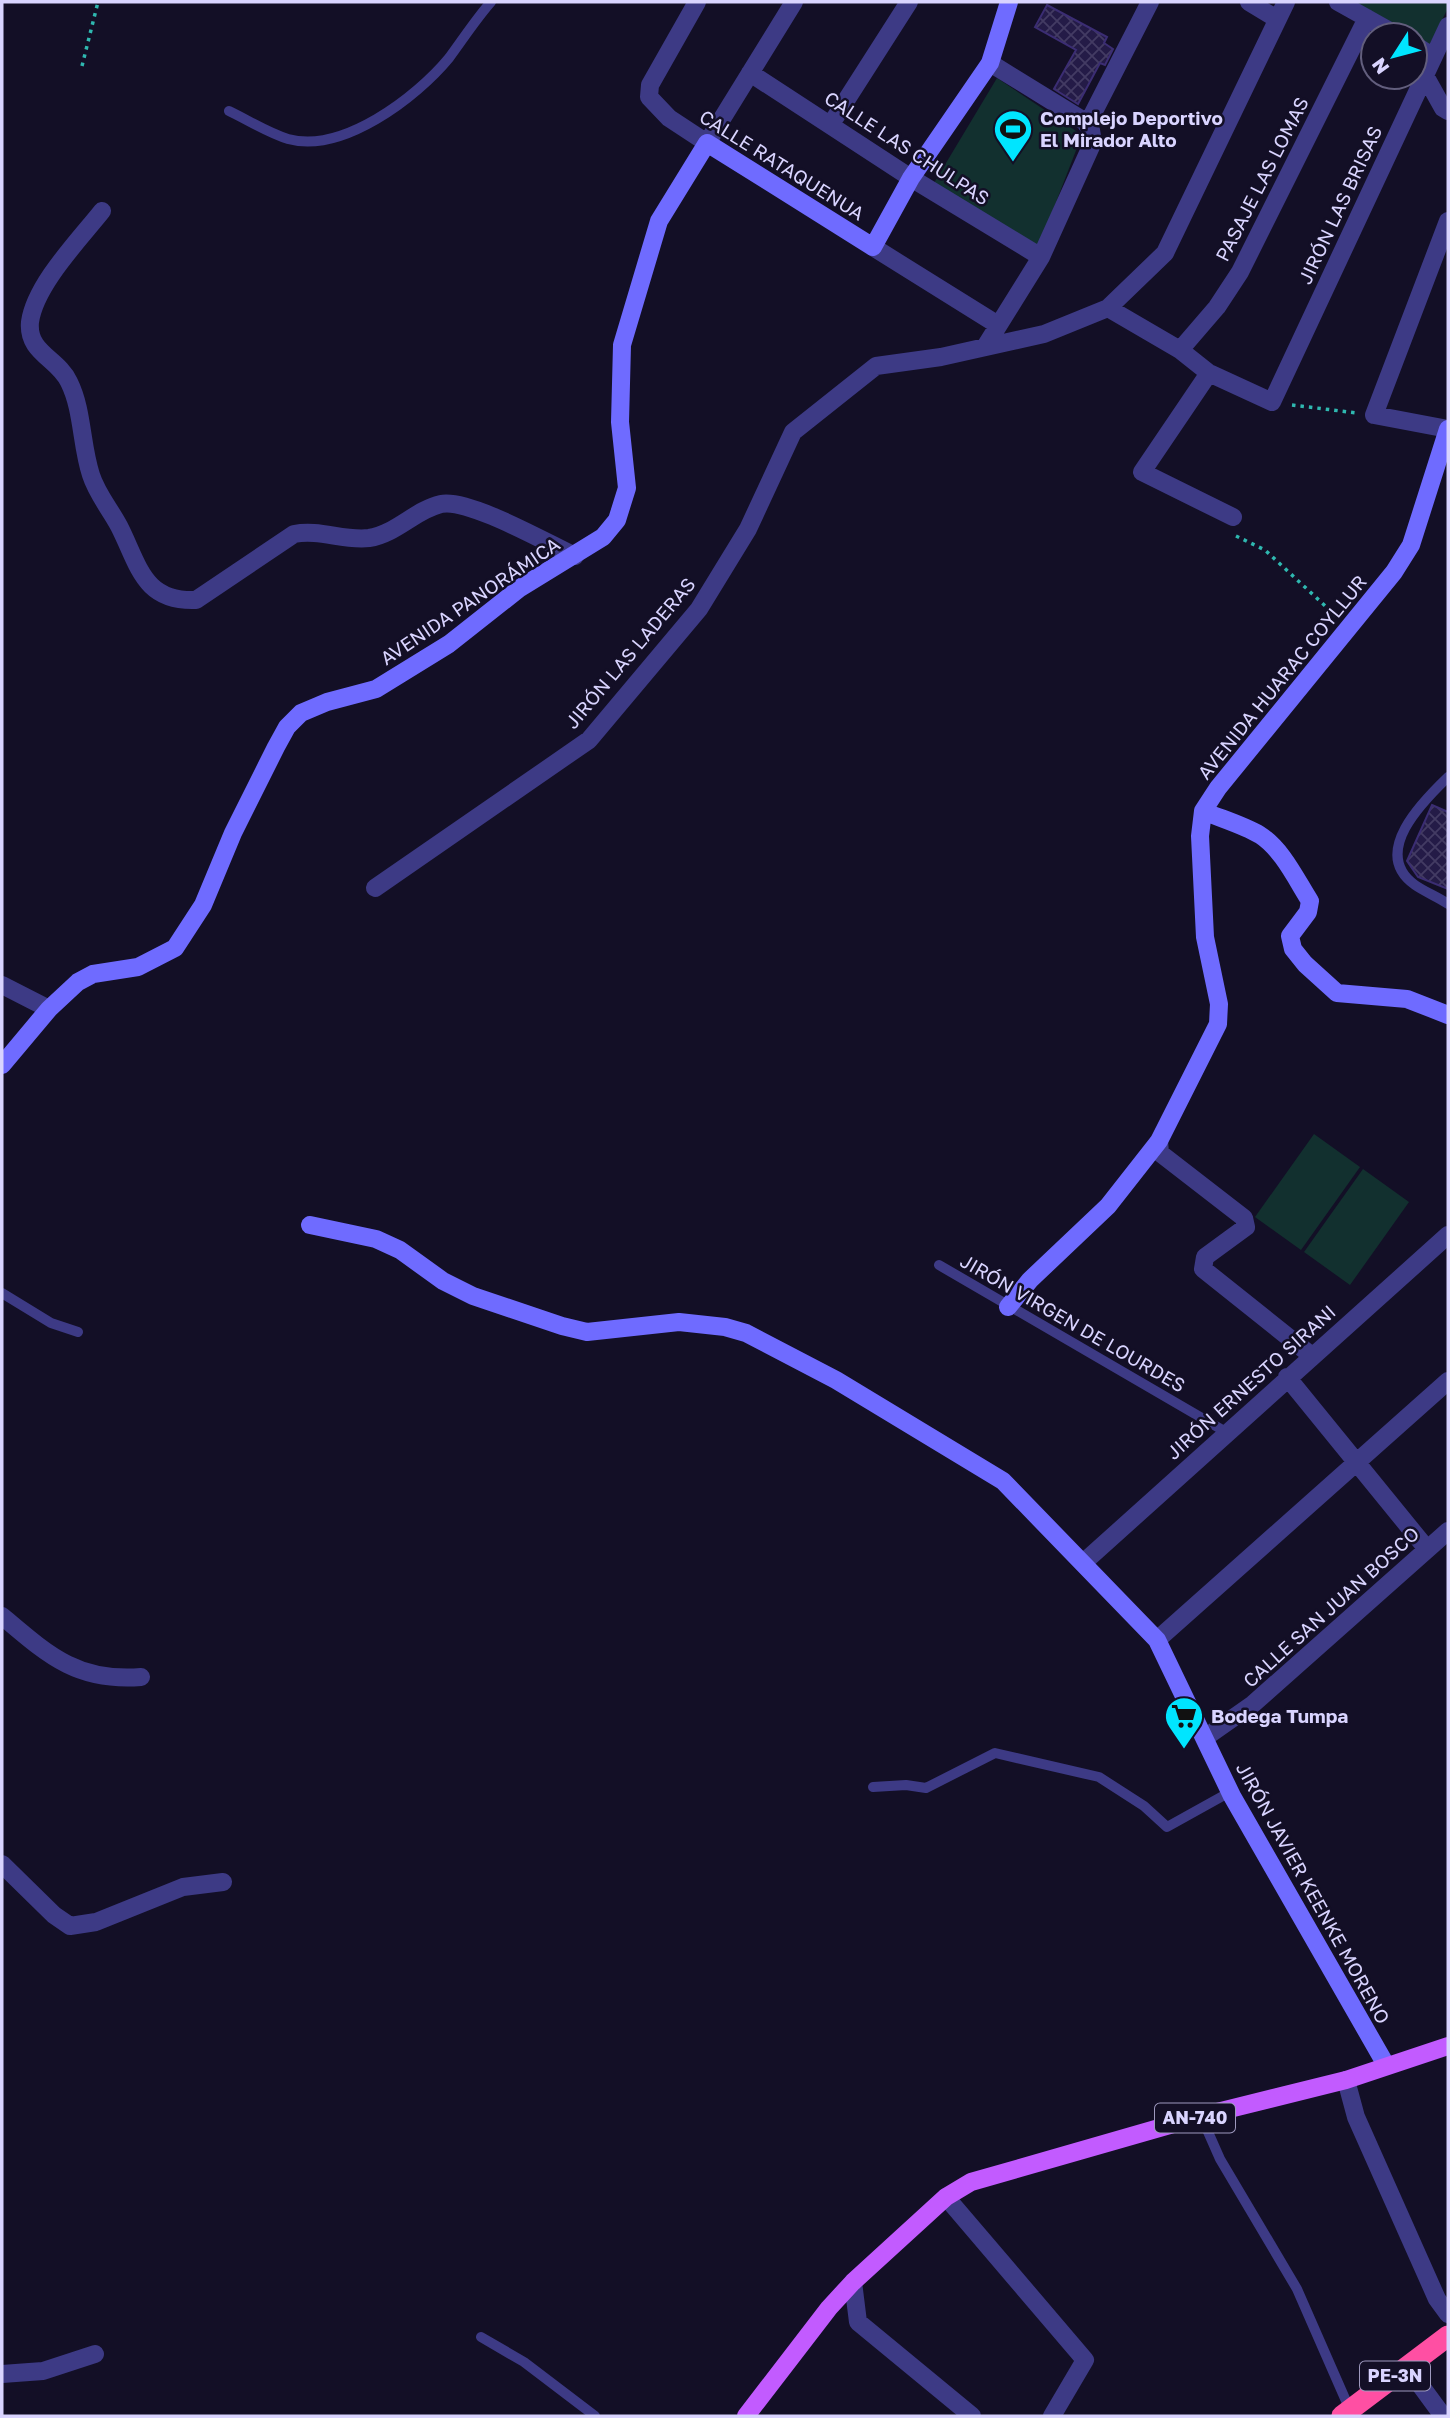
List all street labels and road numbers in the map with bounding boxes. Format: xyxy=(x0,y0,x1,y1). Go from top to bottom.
street label: CALLE LAS CHULPAS xyxy=(821,86,994,209)
street label: PASAJE LAS LOMAS xyxy=(1210,93,1313,265)
street label: CALLE RATAQUENUA xyxy=(696,104,869,225)
street label: JIRÓN LAS BRISAS xyxy=(1293,122,1386,288)
street label: AVENIDA PANORÁMICA xyxy=(376,532,564,669)
street label: AVENIDA HUARAC COYLLUR xyxy=(1192,570,1371,783)
street label: JIRÓN LAS LADERAS xyxy=(560,572,700,733)
street label: JIRÓN VIRGEN DE LOURDES xyxy=(957,1249,1190,1397)
street label: JIRÓN ERNESTO SIRANI xyxy=(1161,1300,1340,1464)
street label: CALLE SAN JUAN BOSCO xyxy=(1238,1522,1423,1692)
street label: JIRÓN JAVIER KEENKE MORENO xyxy=(1232,1758,1395,2027)
road number: AN-740 xyxy=(1155,2104,1235,2132)
road number: PE-3N xyxy=(1360,2362,1430,2390)

